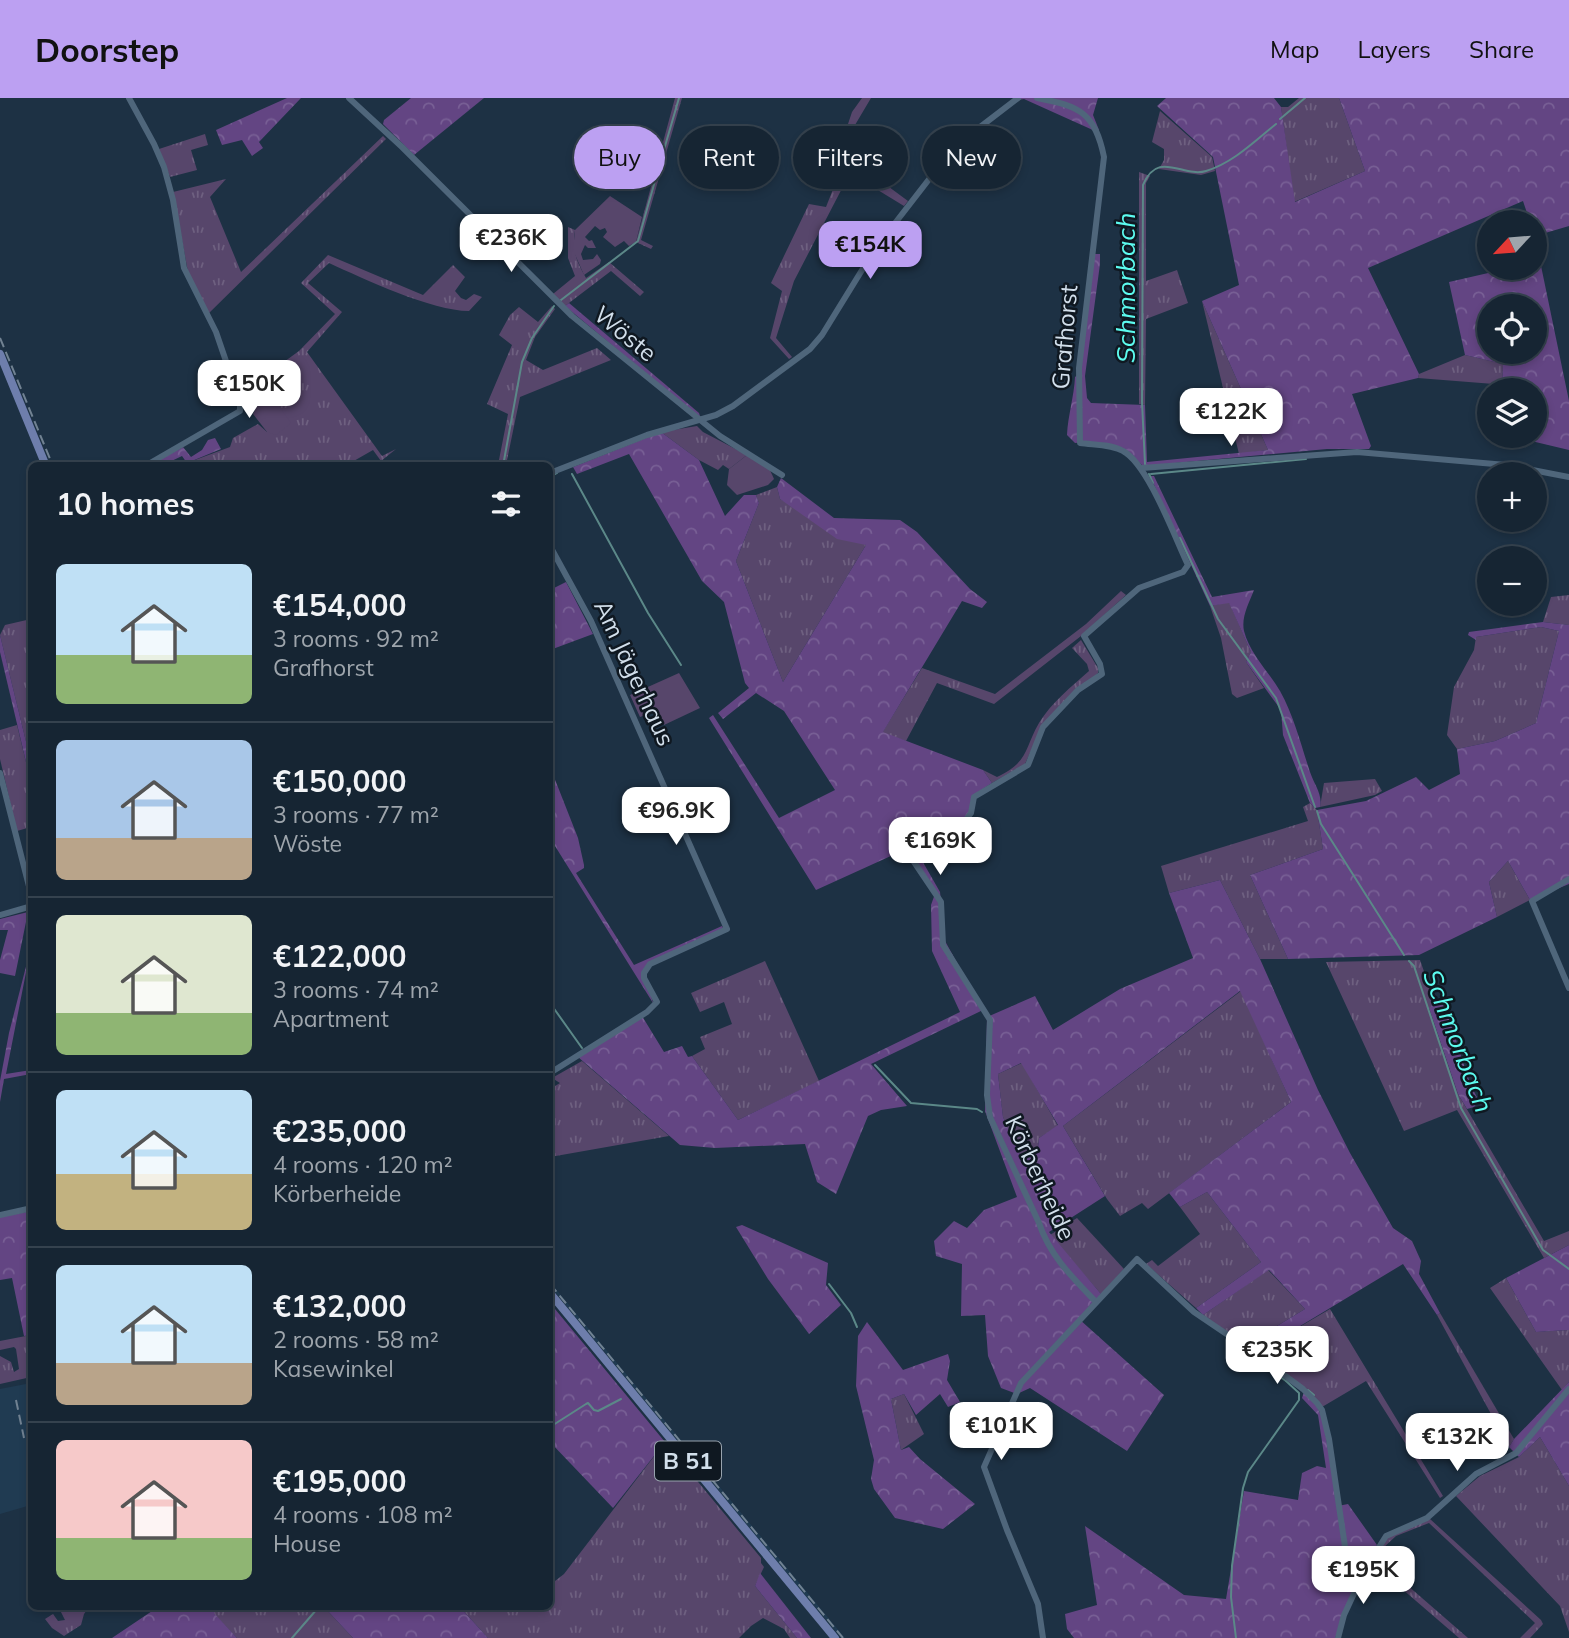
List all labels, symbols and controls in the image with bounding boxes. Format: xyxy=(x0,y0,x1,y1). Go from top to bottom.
text: Doorstep xyxy=(35,29,179,70)
text: Map xyxy=(1270,34,1319,64)
text: Layers xyxy=(1357,34,1431,64)
text: Share xyxy=(1469,34,1534,64)
chip: Buy xyxy=(574,126,665,189)
chip: Rent xyxy=(679,126,779,189)
chip: Filters xyxy=(793,126,908,189)
chip: New xyxy=(922,126,1021,189)
north arrow xyxy=(1477,210,1547,280)
map controls xyxy=(1477,210,1547,616)
water label: Schmorbach xyxy=(1109,213,1142,363)
pin: €236K xyxy=(462,214,560,274)
text: €236K xyxy=(476,222,546,251)
pin: €154K xyxy=(821,222,919,281)
text: €154K xyxy=(835,229,905,258)
street label: Grafhorst xyxy=(1044,283,1084,391)
button: locate xyxy=(1477,294,1547,364)
street label: Wöste xyxy=(588,299,663,368)
pin: €150K xyxy=(200,360,298,420)
text: €150K xyxy=(214,368,284,397)
button: layers xyxy=(1477,378,1547,448)
pin: €122K xyxy=(1182,388,1280,448)
text: €122K xyxy=(1196,396,1266,425)
button: + xyxy=(1477,462,1547,532)
text: 10 homes xyxy=(56,485,195,523)
icon: filters xyxy=(487,485,525,523)
button: − xyxy=(1477,546,1547,616)
text: €154,000 xyxy=(273,586,406,624)
icon: home xyxy=(112,592,196,676)
street label: Am Jägerhaus xyxy=(588,595,682,750)
text: 3 rooms · 92 m² xyxy=(273,624,439,653)
text: Grafhorst xyxy=(273,653,374,682)
text: €150,000 xyxy=(273,762,406,800)
icon: home xyxy=(112,768,196,852)
pin: €96.9K xyxy=(619,788,733,847)
text: €96.9K xyxy=(638,795,714,824)
text: 3 rooms · 77 m² xyxy=(273,800,439,829)
pin: €169K xyxy=(891,818,989,877)
text: €169K xyxy=(905,825,975,854)
text: Wöste xyxy=(273,829,342,858)
text: €122,000 xyxy=(273,937,406,975)
icon: home xyxy=(112,943,196,1027)
water label: Schmorbach xyxy=(1416,965,1501,1117)
text: 3 rooms · 74 m² xyxy=(273,975,439,1004)
text: Apartment xyxy=(273,1004,389,1033)
street label: Körberheide xyxy=(999,1111,1083,1245)
text: €235,000 xyxy=(273,1112,406,1150)
icon: home xyxy=(112,1118,196,1202)
text: 4 rooms · 120 m² xyxy=(273,1150,453,1179)
text: Körberheide xyxy=(273,1179,401,1208)
text: €132,000 xyxy=(273,1287,406,1325)
icon: home xyxy=(112,1293,196,1377)
text: 2 rooms · 58 m² xyxy=(273,1325,439,1354)
pin: €235K xyxy=(1228,1326,1326,1386)
text: €235K xyxy=(1242,1334,1312,1363)
text: Kasewinkel xyxy=(273,1354,394,1383)
pin: €101K xyxy=(952,1402,1050,1462)
text: €101K xyxy=(966,1410,1036,1439)
pin: €132K xyxy=(1408,1414,1506,1473)
text: €132K xyxy=(1422,1421,1492,1450)
road number: B 51 xyxy=(655,1442,721,1480)
text: €195,000 xyxy=(273,1462,406,1500)
icon: home xyxy=(112,1468,196,1552)
text: 4 rooms · 108 m² xyxy=(273,1500,453,1529)
text: House xyxy=(273,1529,341,1558)
pin: €195K xyxy=(1314,1546,1412,1606)
text: €195K xyxy=(1328,1554,1398,1583)

